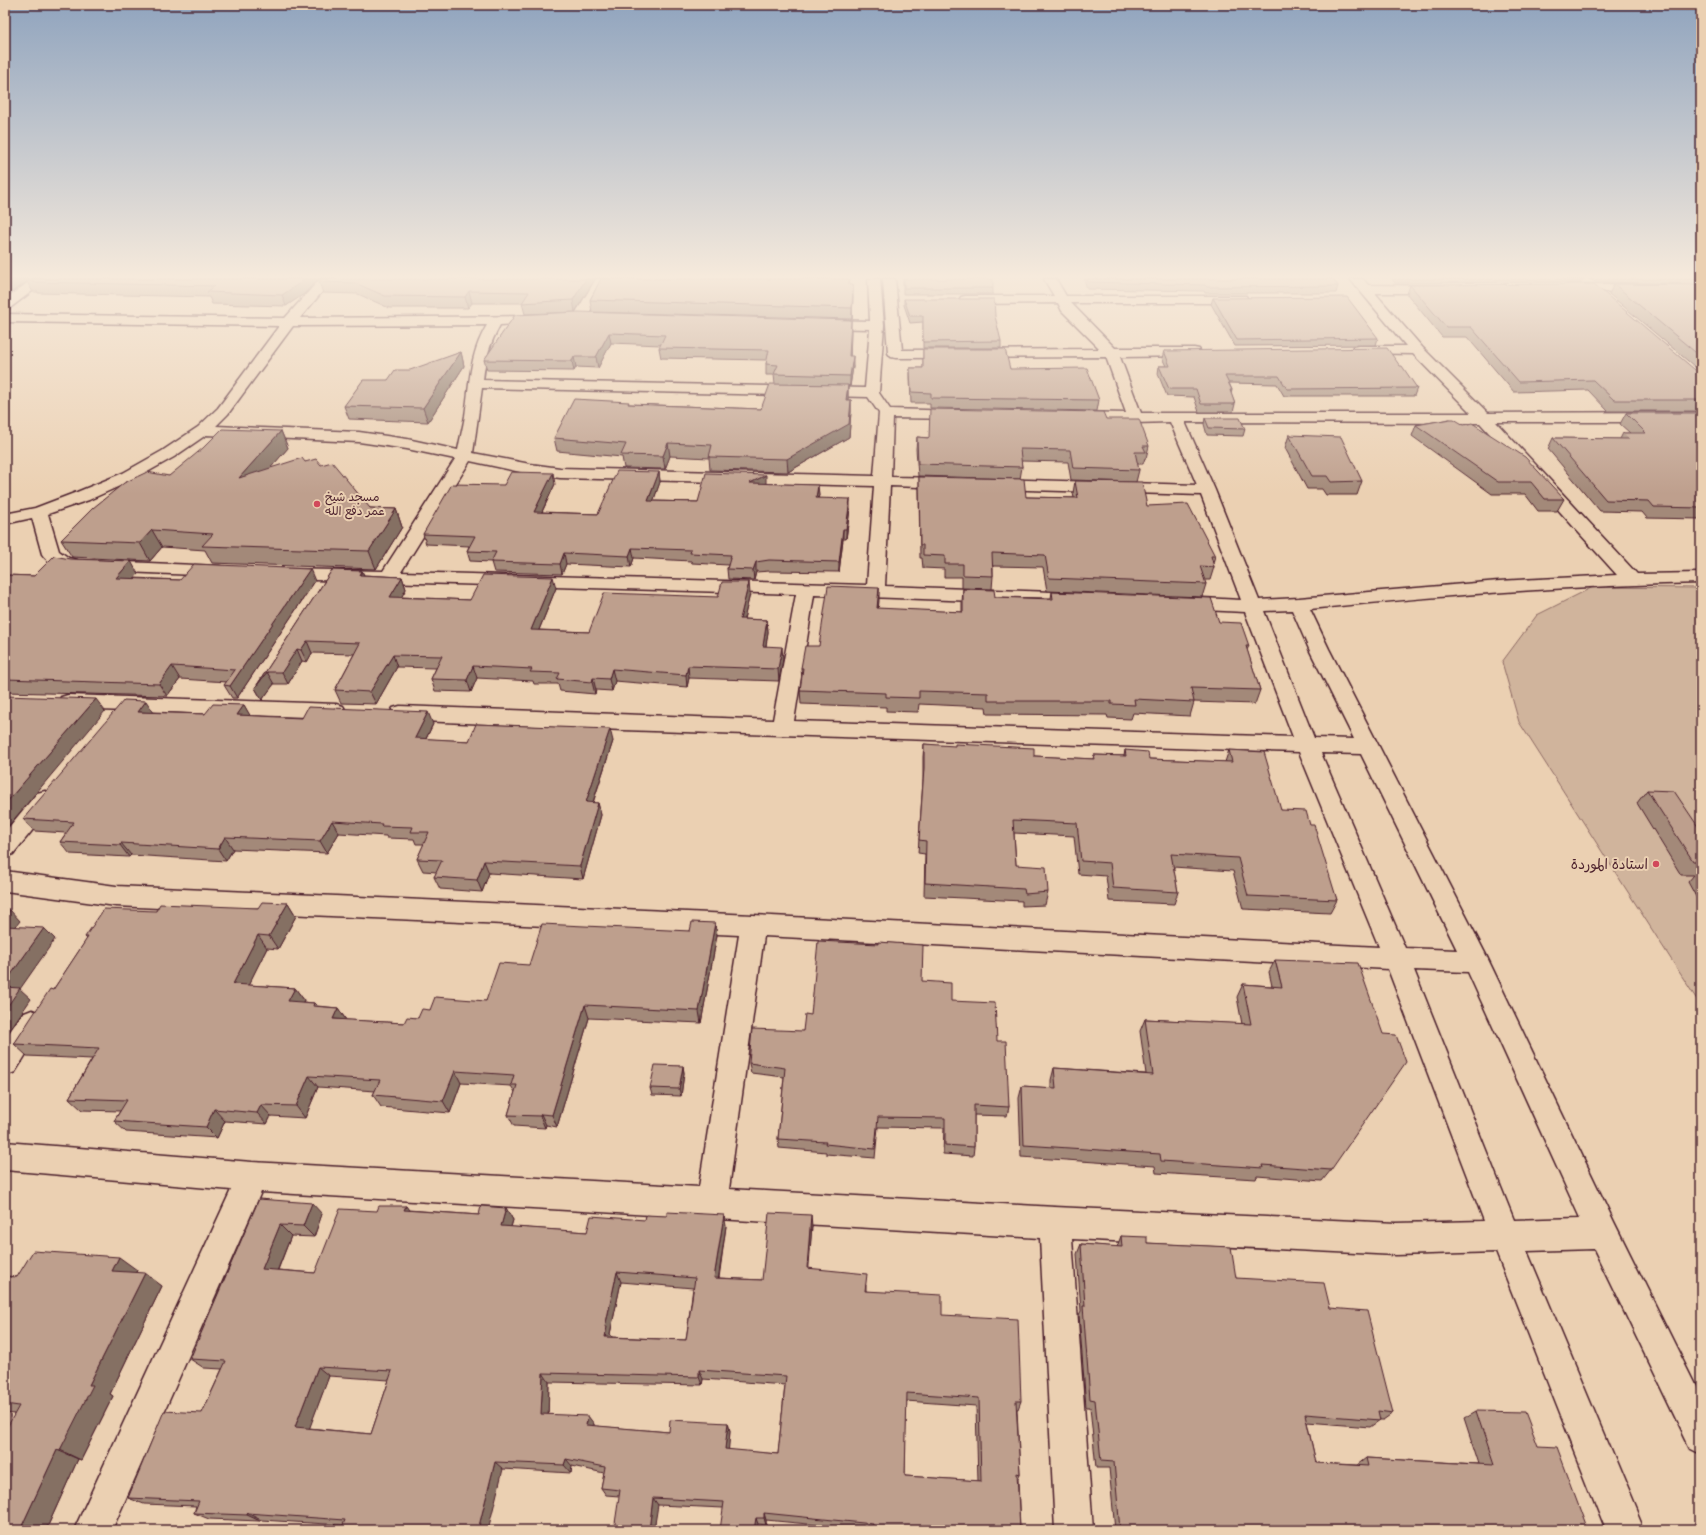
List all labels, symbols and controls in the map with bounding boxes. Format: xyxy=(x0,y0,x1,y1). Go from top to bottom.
place label: مسجد شيخ عمر دفع الله xyxy=(325,490,385,520)
marker: مسجد شيخ عمر دفع الله xyxy=(312,499,322,509)
place label: استادة الموردة xyxy=(1571,856,1648,873)
marker: استادة الموردة xyxy=(1651,859,1661,869)

